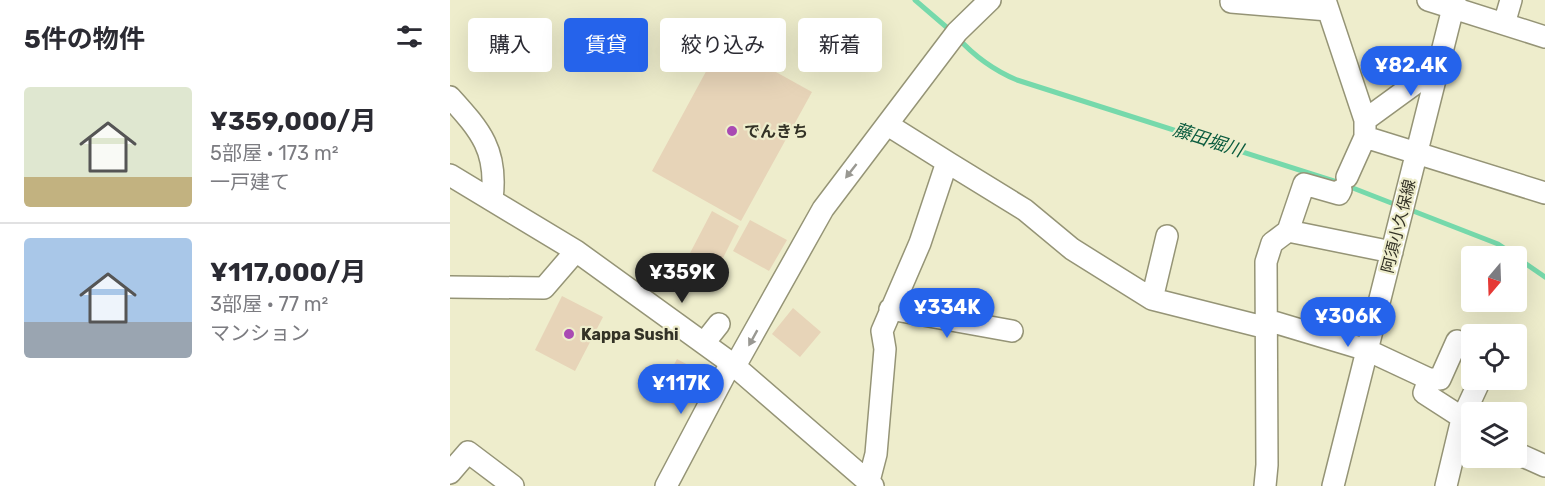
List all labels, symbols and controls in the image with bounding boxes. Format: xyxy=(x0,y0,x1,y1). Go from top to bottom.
chip: 購入 xyxy=(468,18,552,72)
chip: 賃貸 xyxy=(564,18,648,72)
chip: 絞り込み xyxy=(660,18,786,72)
chip: 新着 xyxy=(798,18,882,72)
icon: filters xyxy=(393,20,426,53)
text: 5件の物件 xyxy=(24,24,145,55)
pin: ¥82.4K xyxy=(1362,46,1460,97)
text: ¥82.4K xyxy=(1375,53,1447,77)
text: ¥359,000/月 xyxy=(210,106,376,137)
icon: home xyxy=(72,111,144,183)
water label: 藤田堀川 xyxy=(1170,118,1248,162)
place label: でんきち xyxy=(744,122,808,141)
marker: でんきち xyxy=(725,124,739,138)
text: 5部屋 · 173 m² xyxy=(210,141,339,165)
one-way arrow xyxy=(846,163,858,178)
text: 一戸建て xyxy=(210,170,290,194)
street label: 阿須小久保線 xyxy=(1378,177,1419,275)
north arrow xyxy=(1461,246,1527,312)
map controls xyxy=(1461,246,1527,468)
pin: ¥359K xyxy=(640,253,724,304)
text: ¥117,000/月 xyxy=(210,257,366,288)
text: ¥359K xyxy=(649,260,715,284)
icon: home xyxy=(72,262,144,334)
pin: ¥334K xyxy=(905,288,989,339)
text: 3部屋 · 77 m² xyxy=(210,292,328,316)
text: ¥334K xyxy=(913,295,981,319)
pin: ¥306K xyxy=(1306,297,1390,348)
text: ¥306K xyxy=(1315,304,1381,328)
text: マンション xyxy=(210,321,310,345)
button: locate xyxy=(1461,324,1527,390)
place label: Kappa Sushi xyxy=(581,325,679,344)
marker: Kappa Sushi xyxy=(562,327,576,341)
one-way arrow xyxy=(748,330,758,347)
pin: ¥117K xyxy=(639,364,723,415)
text: ¥117K xyxy=(652,371,710,395)
button: layers xyxy=(1461,402,1527,468)

